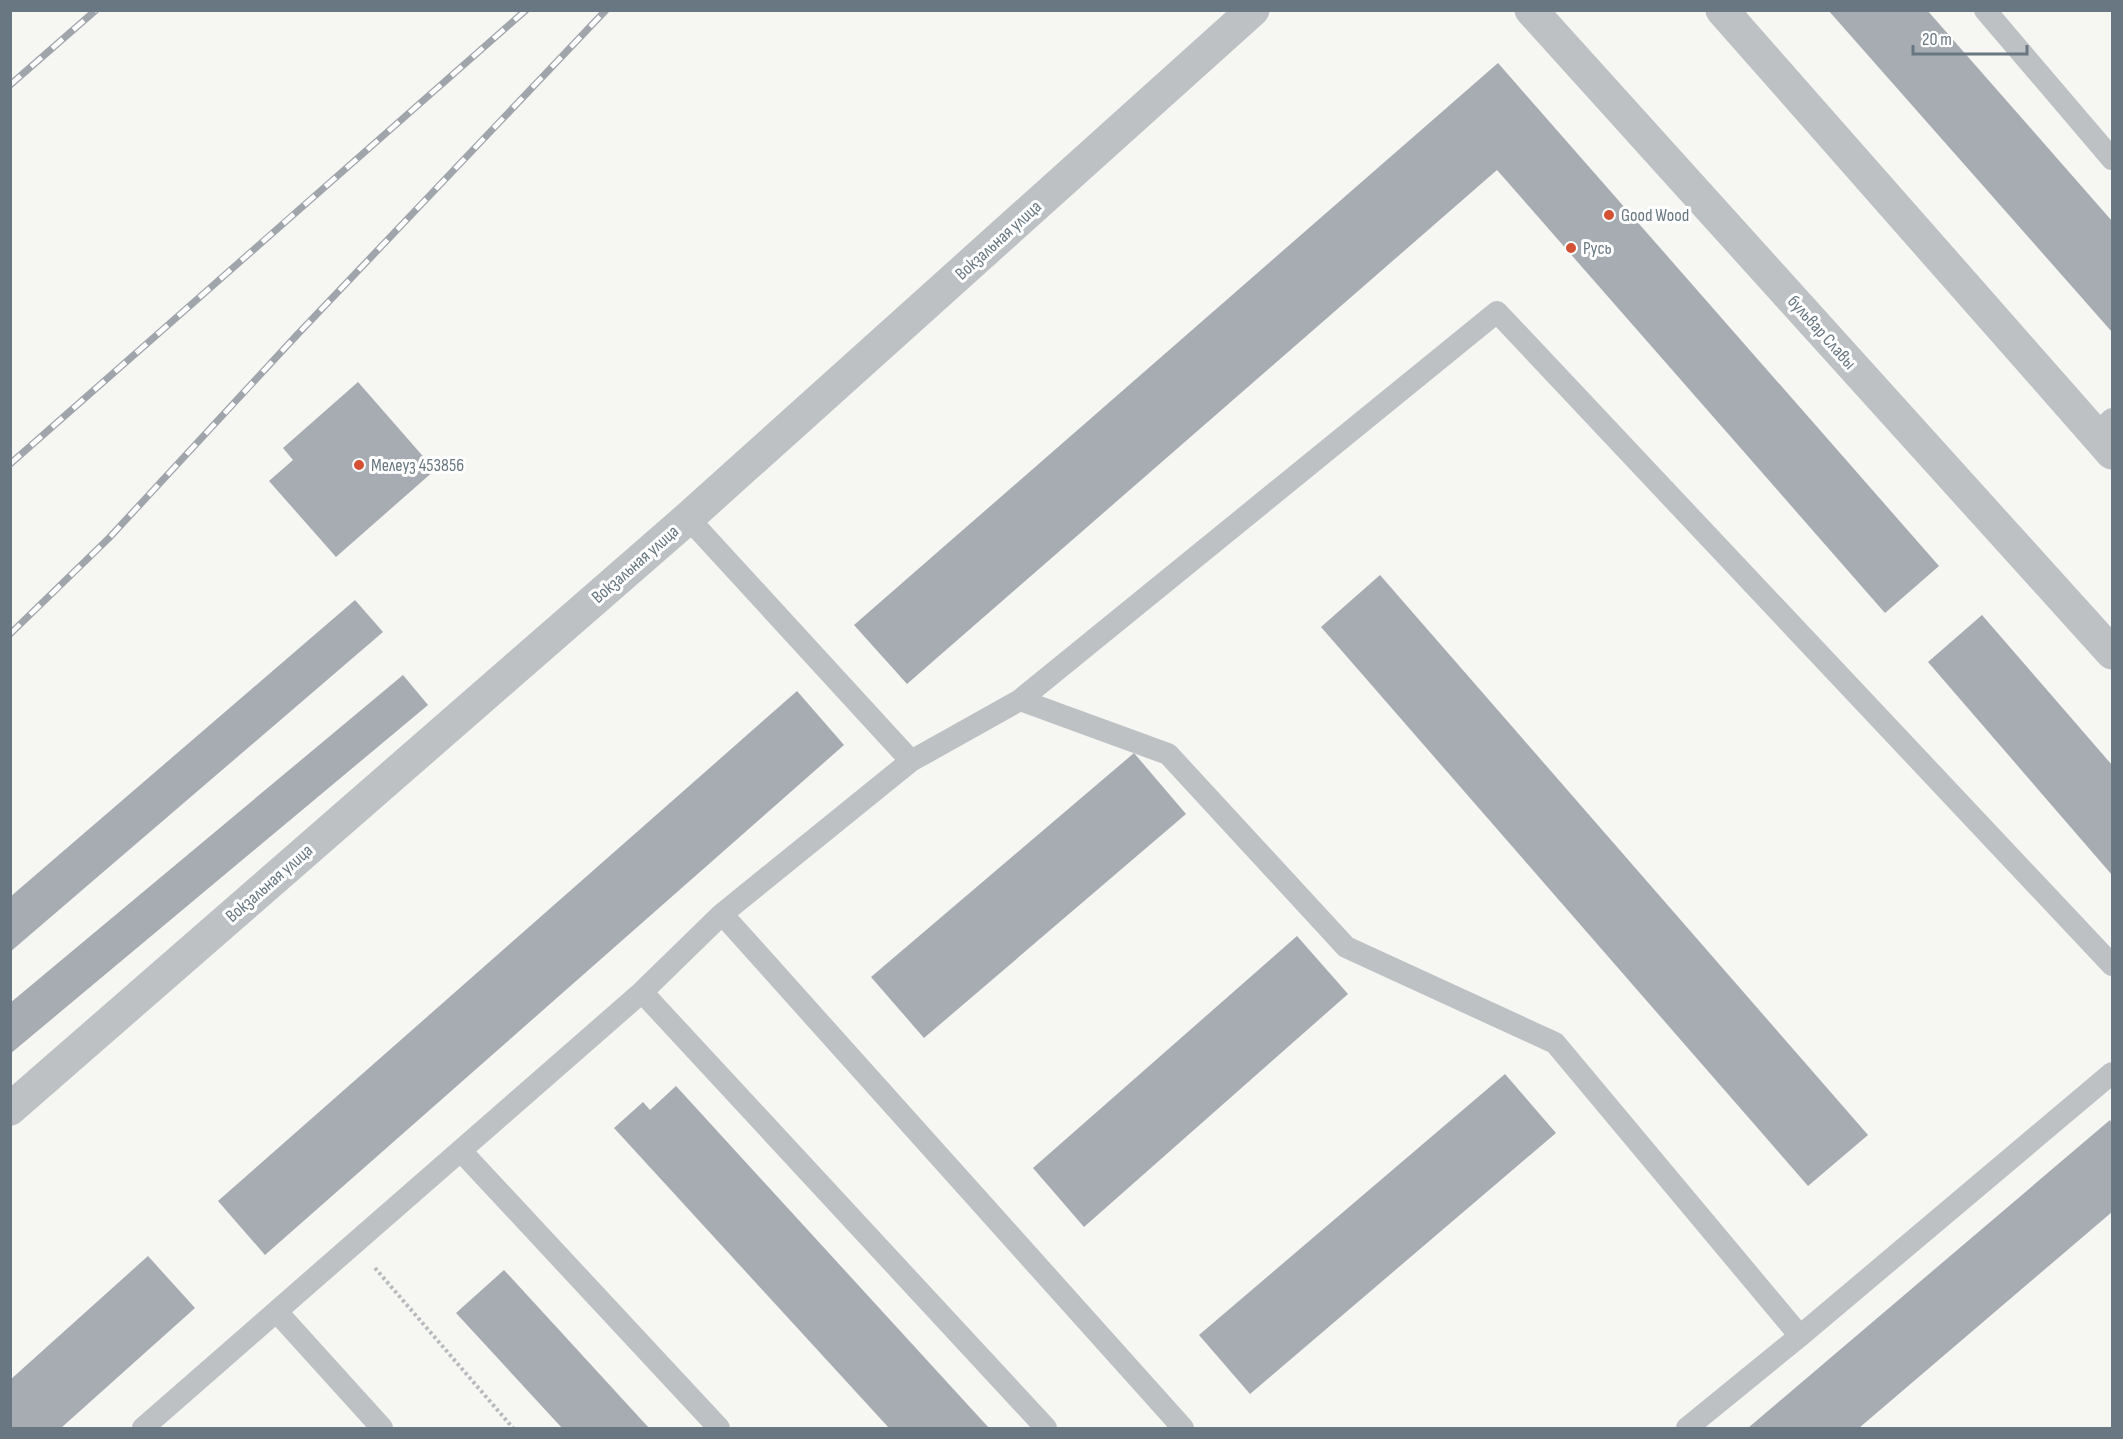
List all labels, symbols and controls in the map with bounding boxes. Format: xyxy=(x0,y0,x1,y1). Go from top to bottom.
scale bar xyxy=(1913,18,2027,56)
text: 20 m xyxy=(1922,29,1952,50)
street label: Вокзальная улица xyxy=(951,196,1046,284)
place label: Good Wood xyxy=(1621,205,1689,226)
marker: Good Wood xyxy=(1602,208,1616,222)
place label: Русь xyxy=(1583,238,1612,259)
marker: Русь xyxy=(1564,241,1578,255)
street label: бульвар Славы xyxy=(1783,291,1860,374)
place label: Мелеуз 453856 xyxy=(371,455,464,476)
marker: Мелеуз 453856 xyxy=(352,458,366,472)
street label: Вокзальная улица xyxy=(588,521,683,608)
street label: Вокзальная улица xyxy=(222,840,317,927)

